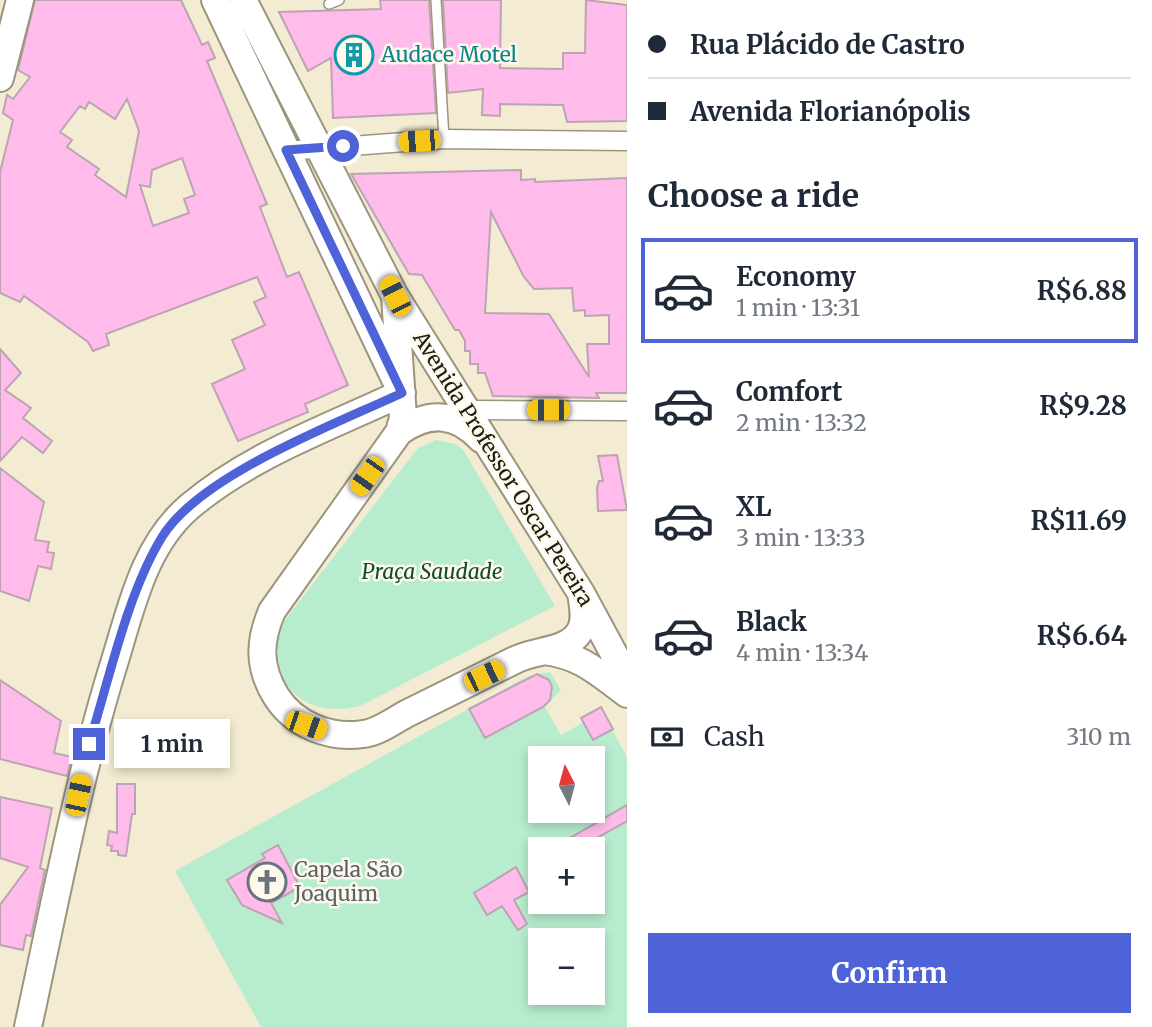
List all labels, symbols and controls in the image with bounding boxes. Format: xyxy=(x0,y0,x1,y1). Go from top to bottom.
text: Rua Plácido de Castro xyxy=(690,28,965,61)
building icon: Audace Motel xyxy=(333,34,375,76)
place label: Audace Motel xyxy=(380,41,518,68)
text: Avenida Florianópolis xyxy=(690,95,971,128)
car xyxy=(398,129,441,153)
route start xyxy=(327,130,359,162)
text: Choose a ride xyxy=(648,176,859,216)
icon: car xyxy=(652,259,715,322)
text: Economy xyxy=(736,260,856,293)
car xyxy=(377,273,414,319)
text: R$6.88 xyxy=(1037,274,1127,307)
text: 1 min · 13:31 xyxy=(736,293,860,322)
street label: Avenida Professor Oscar Pereira xyxy=(407,325,600,611)
icon: car xyxy=(652,374,715,437)
text: Comfort xyxy=(736,375,842,408)
text: R$9.28 xyxy=(1039,389,1127,422)
car xyxy=(528,400,570,421)
text: 2 min · 13:32 xyxy=(736,408,867,437)
car xyxy=(347,453,388,499)
icon: car xyxy=(652,489,715,552)
text: XL xyxy=(736,490,772,523)
text: R$11.69 xyxy=(1031,504,1127,537)
text: 3 min · 13:33 xyxy=(736,523,866,552)
park label: Praça Saudade xyxy=(362,558,502,585)
icon: car xyxy=(652,604,715,667)
text: Black xyxy=(736,605,807,638)
text: R$6.64 xyxy=(1037,619,1127,652)
text: 4 min · 13:34 xyxy=(736,638,868,667)
car xyxy=(461,657,508,695)
car xyxy=(283,708,330,742)
icon: cash xyxy=(648,718,686,756)
callout: 1 min xyxy=(114,720,229,768)
text: Cash xyxy=(704,720,765,753)
text: 310 m xyxy=(1066,722,1131,751)
route end xyxy=(73,728,105,760)
text: 1 min xyxy=(141,729,203,758)
north arrow xyxy=(528,746,606,822)
map controls xyxy=(528,746,605,1005)
car xyxy=(64,772,93,818)
button: + xyxy=(528,837,605,914)
place label: Capela São Joaquim xyxy=(293,856,403,907)
church icon: Capela São Joaquim xyxy=(246,861,288,903)
button: − xyxy=(528,928,605,1005)
button: Confirm xyxy=(648,933,1131,1013)

